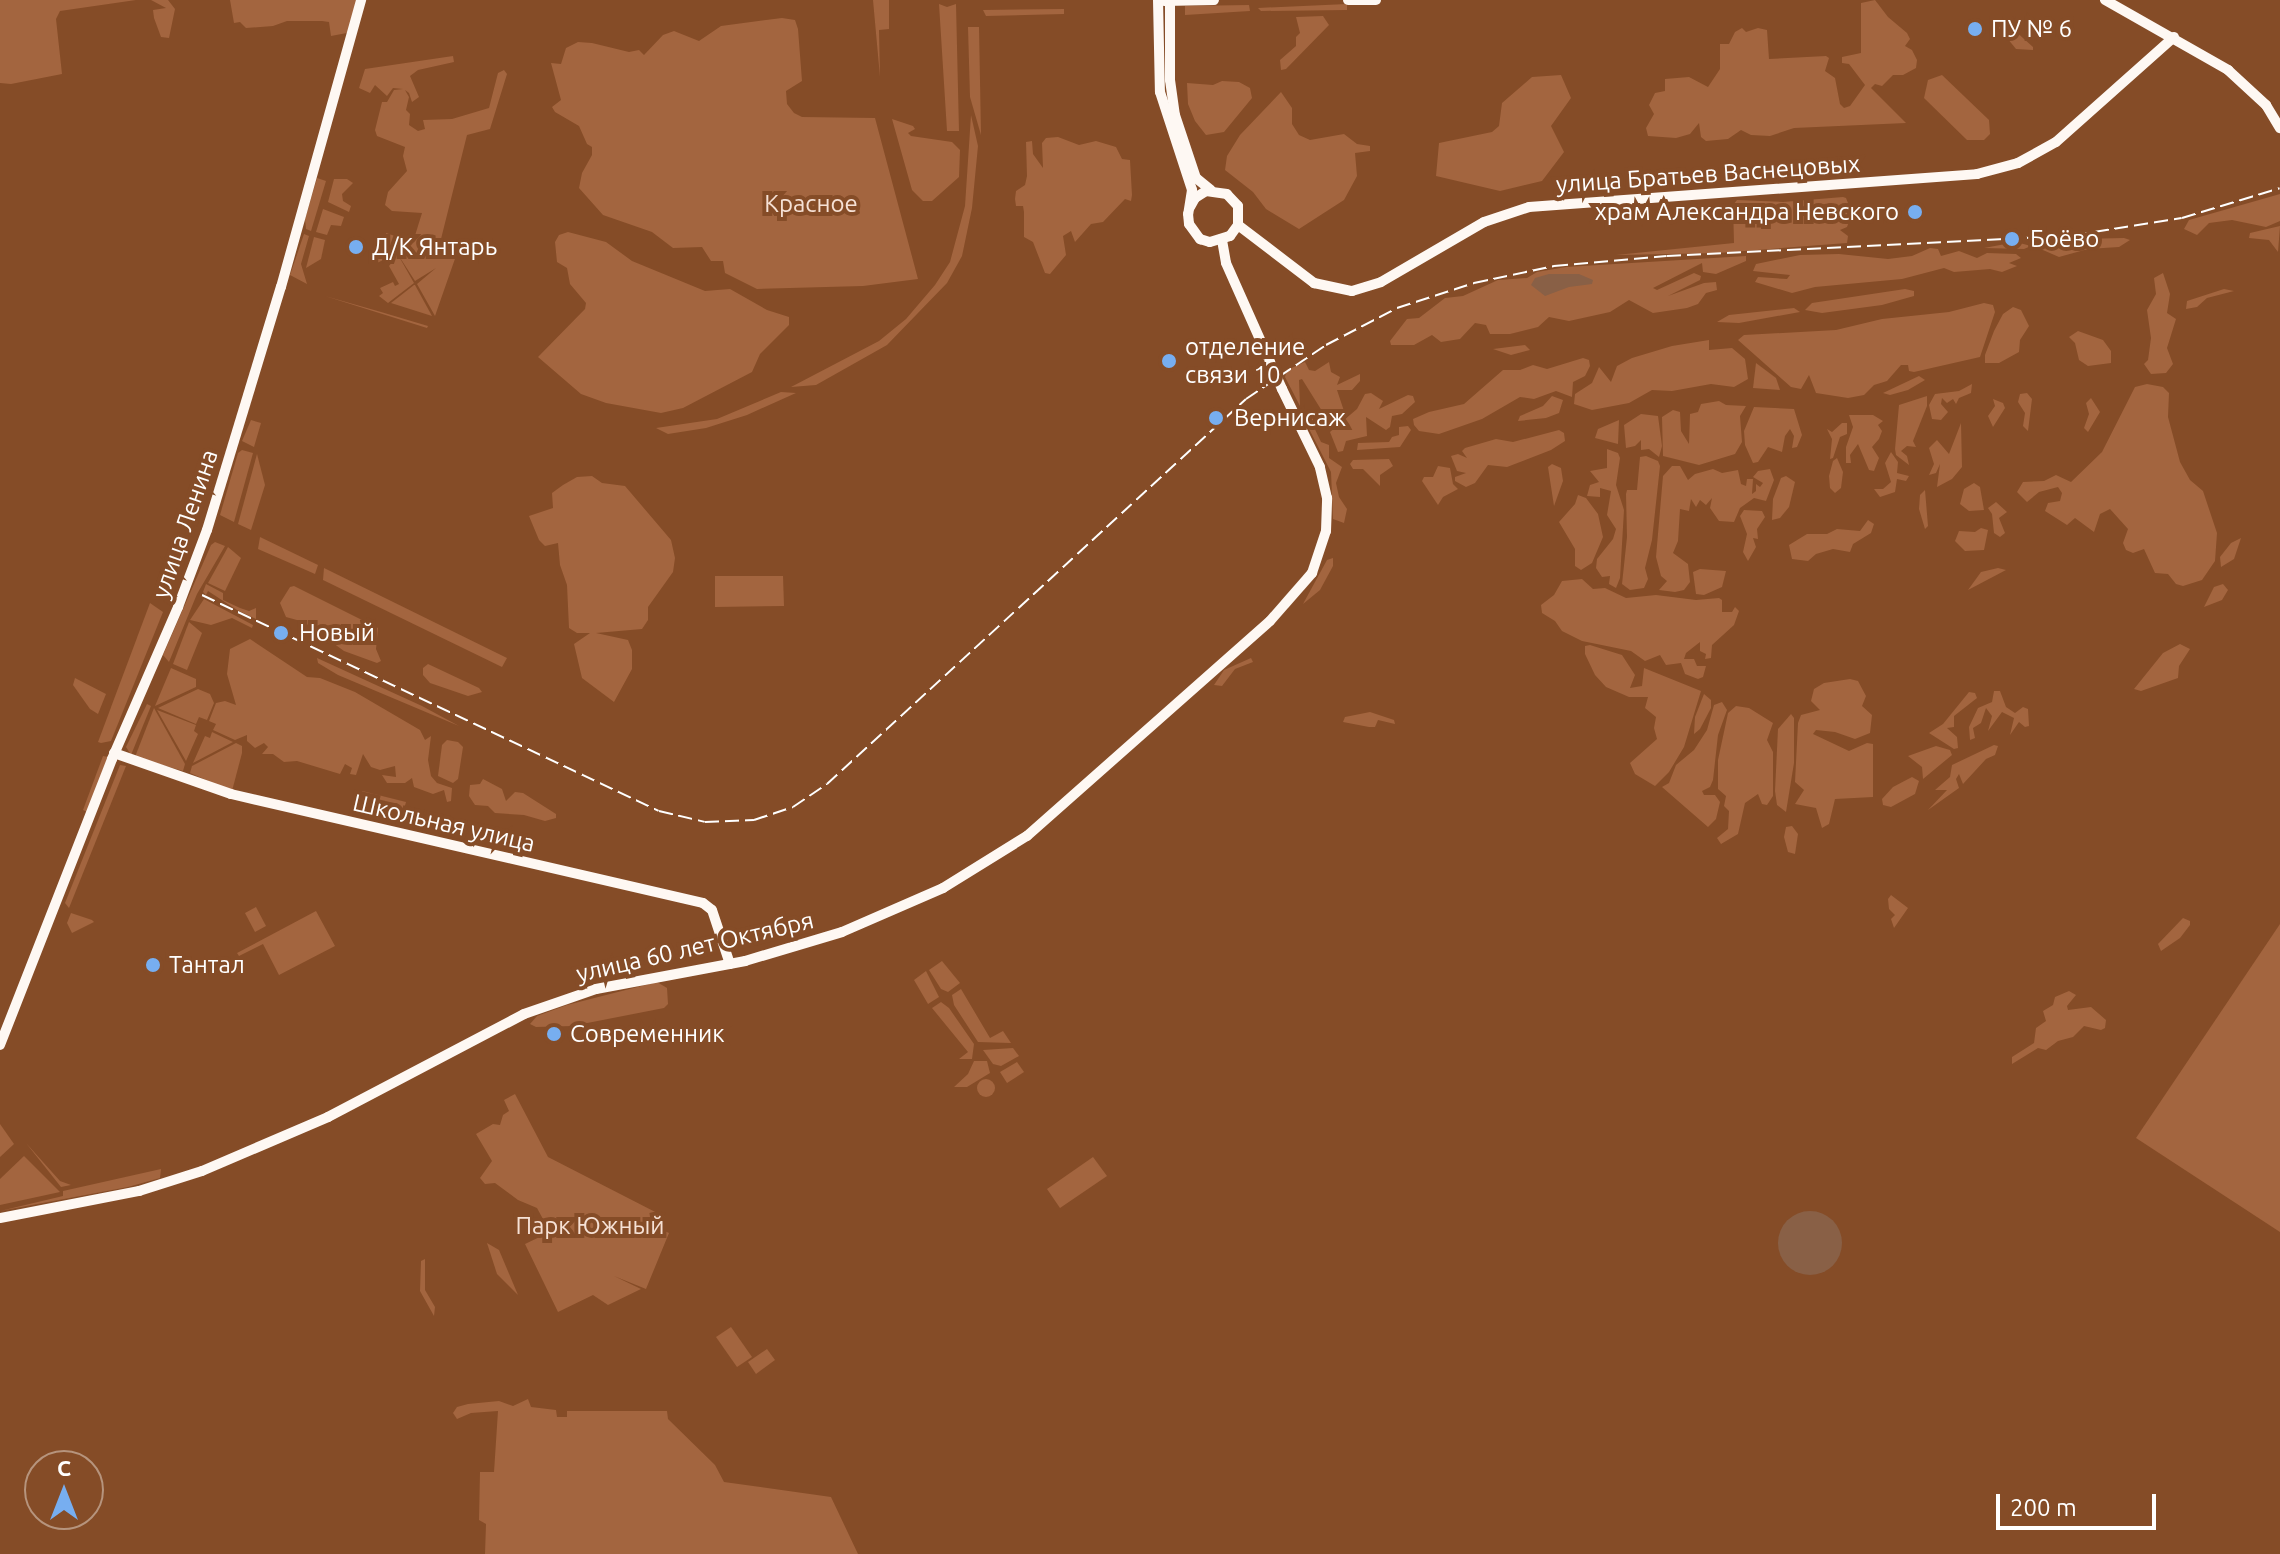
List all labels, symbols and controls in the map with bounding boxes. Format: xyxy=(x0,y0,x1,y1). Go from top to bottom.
place label: ПУ № 6 xyxy=(1991,15,2072,43)
marker: ПУ № 6 xyxy=(1966,20,1984,38)
street label: улица Братьев Васнецовых xyxy=(1555,149,1861,199)
park label: Красное xyxy=(764,190,858,218)
place label: храм Александра Невского xyxy=(1595,198,1899,226)
marker: храм Александра Невского xyxy=(1906,203,1924,221)
place label: Боёво xyxy=(2030,225,2099,253)
marker: Боёво xyxy=(2001,228,2023,250)
place label: Д/К Янтарь xyxy=(372,233,497,261)
marker: Д/К Янтарь xyxy=(347,238,365,256)
place label: отделение связи 10 xyxy=(1185,333,1305,389)
marker: отделение связи 10 xyxy=(1160,352,1178,370)
place label: Вернисаж xyxy=(1234,404,1346,432)
marker: Вернисаж xyxy=(1205,407,1227,429)
street label: улица Ленина xyxy=(146,446,224,602)
place label: Новый xyxy=(299,619,375,647)
marker: Новый xyxy=(270,622,292,644)
street label: Школьная улица xyxy=(350,788,538,858)
street label: улица 60 лет Октября xyxy=(573,906,817,988)
place label: Тантал xyxy=(169,951,245,979)
marker: Тантал xyxy=(144,956,162,974)
place label: Современник xyxy=(570,1020,725,1048)
marker: Современник xyxy=(545,1025,563,1043)
park label: Парк Южный xyxy=(515,1212,665,1240)
north arrow xyxy=(24,1450,104,1530)
text: С xyxy=(57,1455,71,1480)
scale bar xyxy=(2000,1478,2160,1528)
text: 200 m xyxy=(2010,1494,2077,1521)

